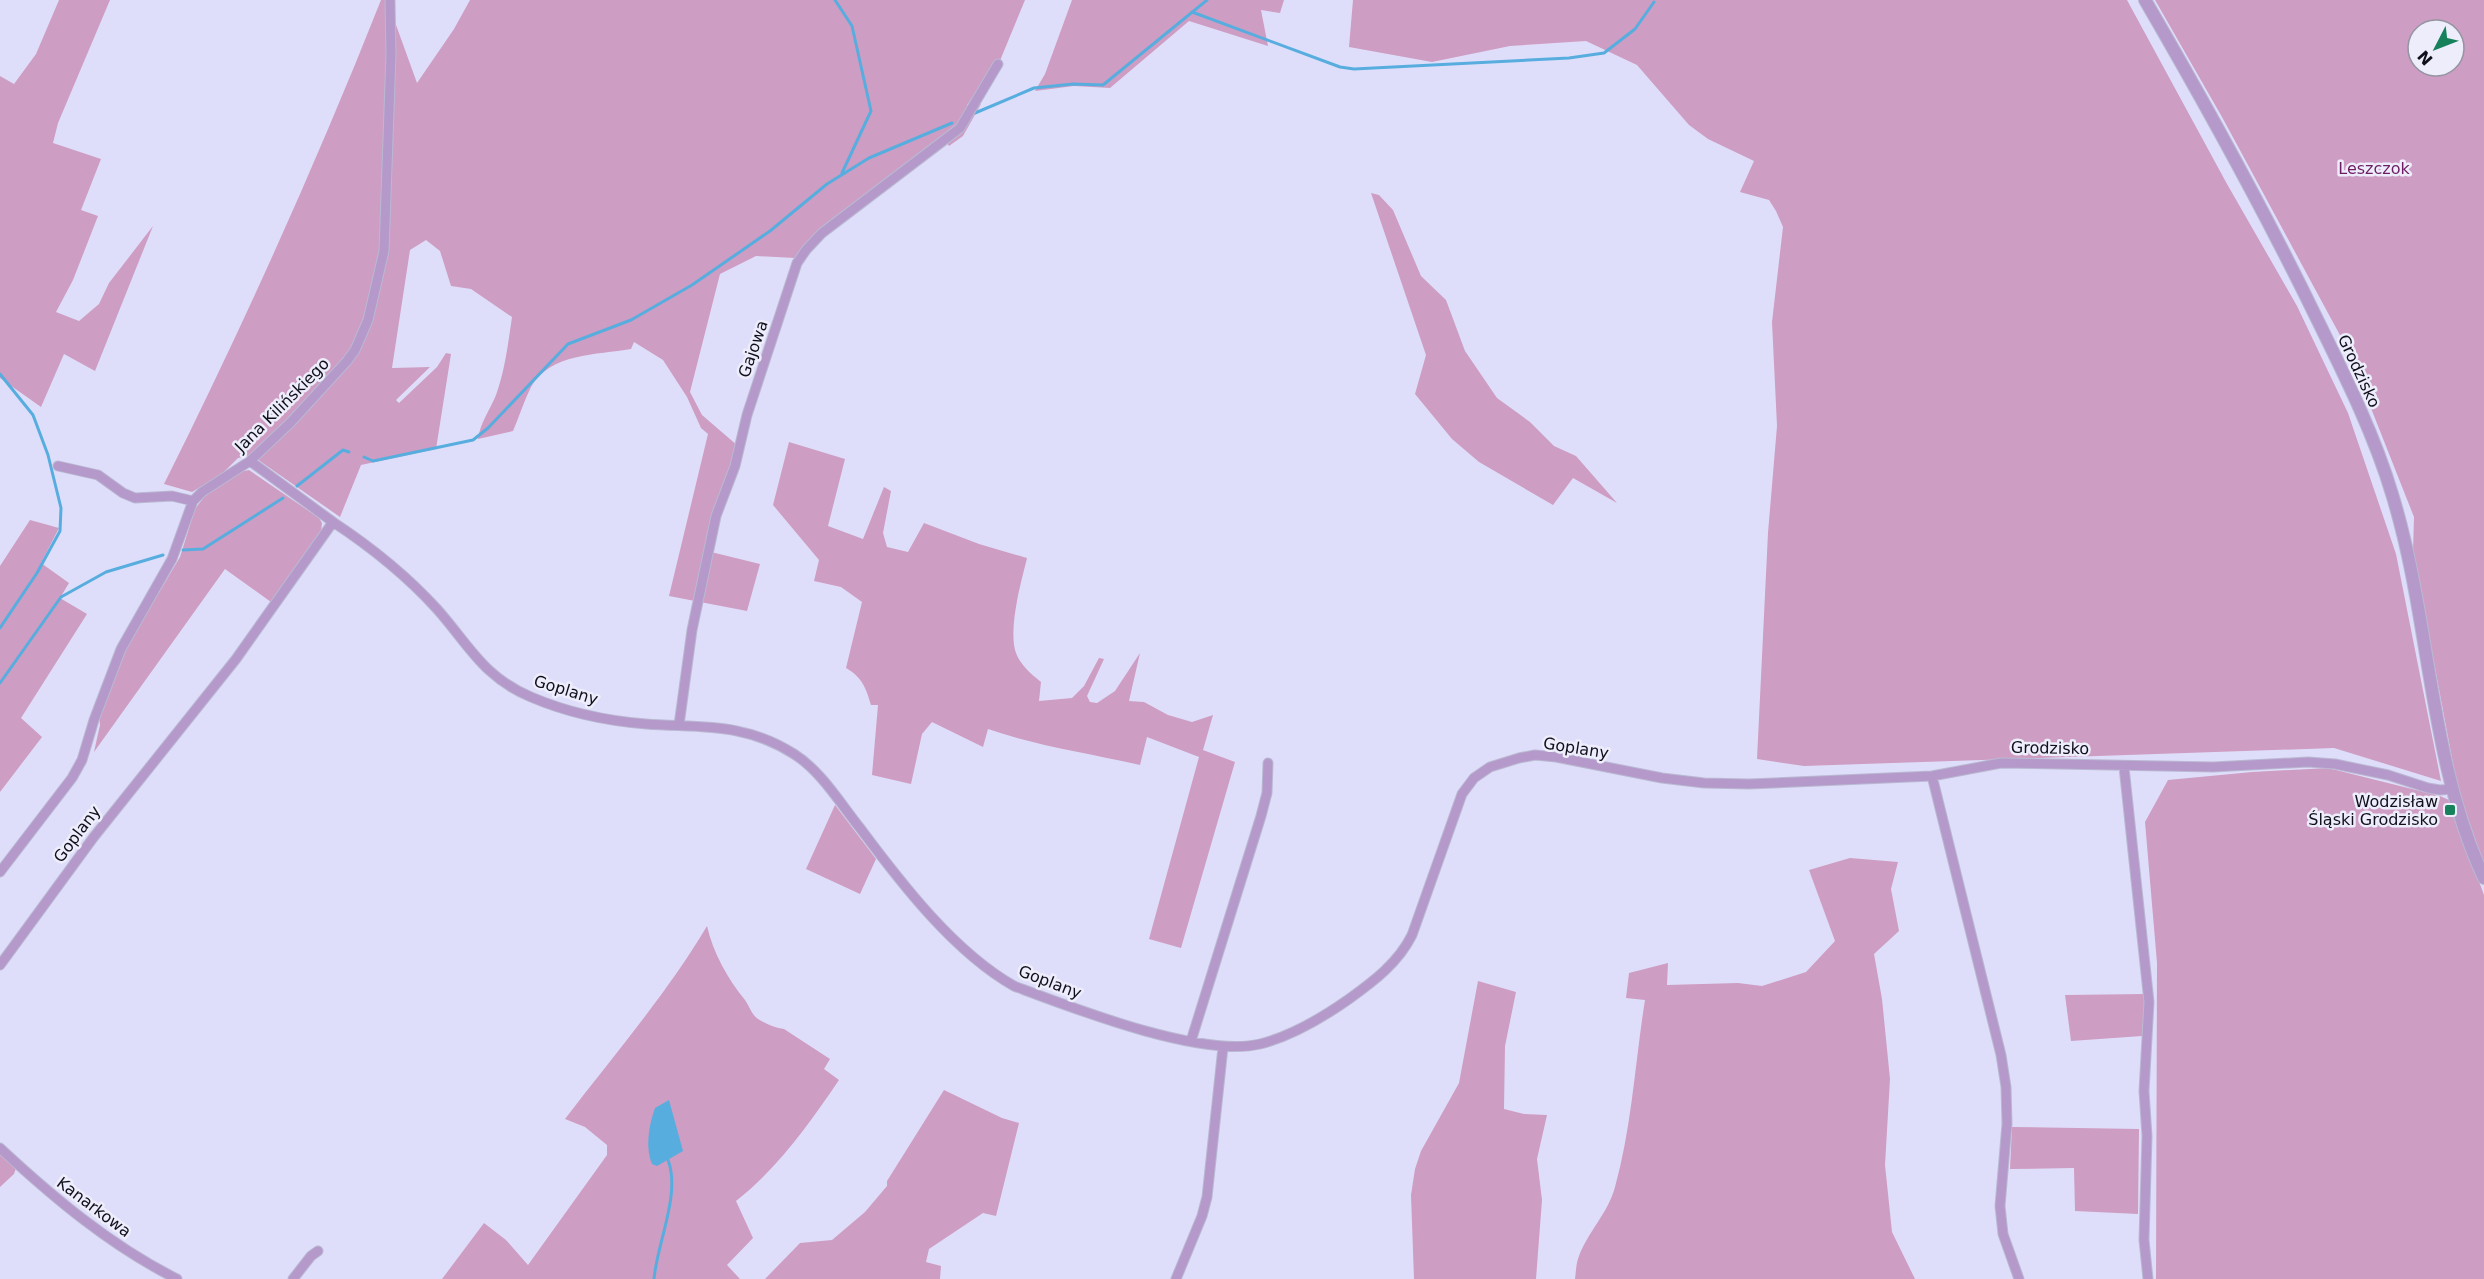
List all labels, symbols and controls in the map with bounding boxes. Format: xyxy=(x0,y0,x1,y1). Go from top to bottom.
north arrow xyxy=(2406,18,2466,78)
text: N xyxy=(2414,46,2437,69)
park label: Leszczok xyxy=(2338,159,2410,178)
street label: Gajowa xyxy=(734,318,772,380)
street label: Grodzisko xyxy=(2334,332,2384,410)
street label: Jana Kilińskiego xyxy=(230,354,333,457)
street label: Goplany xyxy=(532,671,600,709)
street label: Goplany xyxy=(1542,733,1610,763)
street label: Grodzisko xyxy=(2011,738,2089,758)
place label: Wodzisław Śląski Grodzisko xyxy=(2308,792,2438,829)
street label: Goplany xyxy=(49,802,105,866)
marker: Wodzisław Śląski Grodzisko xyxy=(2443,803,2457,817)
street label: Goplany xyxy=(1016,961,1084,1003)
street label: Kanarkowa xyxy=(53,1173,135,1241)

